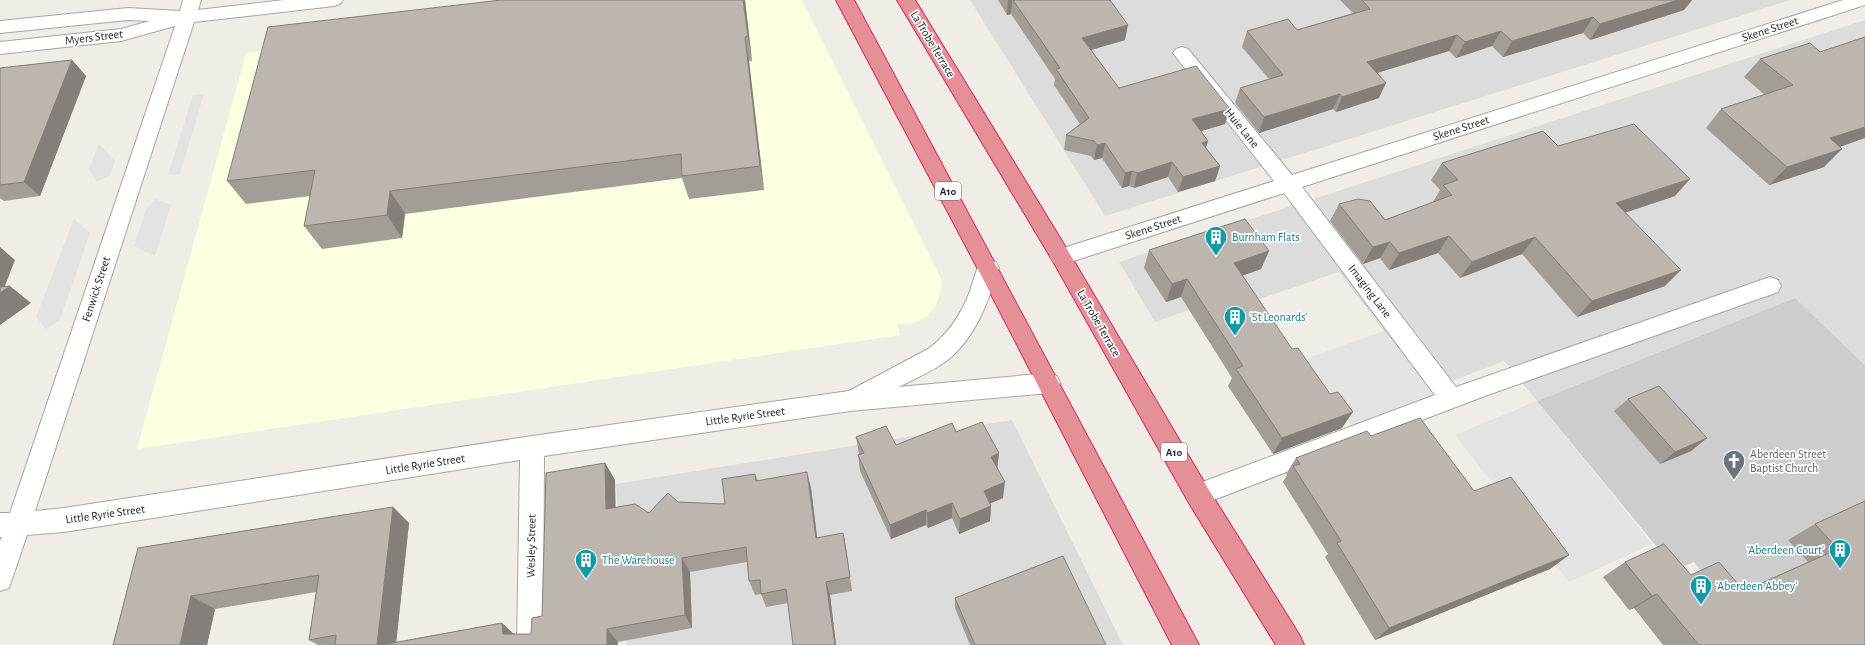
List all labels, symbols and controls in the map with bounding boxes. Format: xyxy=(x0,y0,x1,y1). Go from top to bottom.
street label: La Trobe Terrace xyxy=(909,9,957,79)
street label: Skene Street xyxy=(1740,14,1800,44)
street label: Myers Street xyxy=(64,27,124,47)
street label: Huie Lane xyxy=(1223,106,1261,150)
street label: Skene Street xyxy=(1431,113,1491,143)
road number: A10 xyxy=(935,182,961,200)
street label: Skene Street xyxy=(1123,212,1183,242)
building icon: Burnham Flats xyxy=(1203,224,1229,257)
place label: Burnham Flats xyxy=(1232,231,1300,243)
street label: Fenwick Street xyxy=(80,255,112,323)
street label: Imaging Lane xyxy=(1346,262,1394,320)
street label: La Trobe Terrace xyxy=(1075,288,1123,358)
building icon: 'St Leonards' xyxy=(1222,304,1248,337)
place label: 'St Leonards' xyxy=(1250,311,1308,323)
street label: Little Ryrie Street xyxy=(704,404,786,429)
road number: A10 xyxy=(1161,443,1187,461)
church icon: Aberdeen Street Baptist Church xyxy=(1721,448,1747,481)
place label: Aberdeen Street Baptist Church xyxy=(1750,448,1826,474)
street label: Little Ryrie Street xyxy=(384,452,466,477)
street label: Little Ryrie Street xyxy=(64,502,146,527)
street label: Wesley Street xyxy=(524,514,539,578)
building icon: 'Aberdeen Court' xyxy=(1827,537,1853,570)
place label: 'Aberdeen Court' xyxy=(1747,544,1824,556)
building icon: The Warehouse xyxy=(573,547,599,580)
place label: The Warehouse xyxy=(602,554,675,566)
building icon: 'Aberdeen Abbey' xyxy=(1688,573,1714,606)
place label: 'Aberdeen Abbey' xyxy=(1716,580,1797,593)

